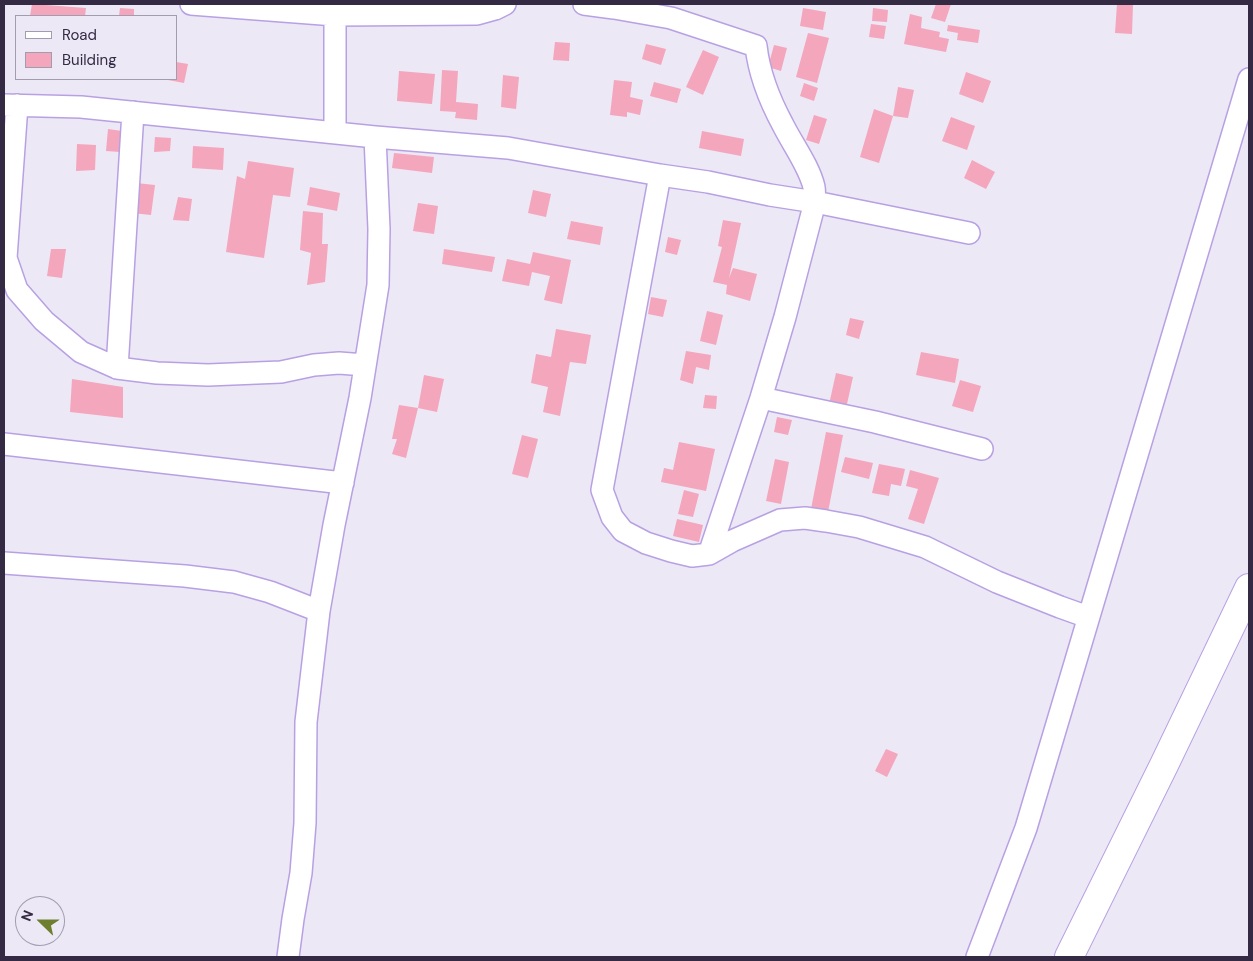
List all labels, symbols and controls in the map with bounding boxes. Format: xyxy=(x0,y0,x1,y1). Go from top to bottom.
legend xyxy=(15,15,178,80)
text: Road xyxy=(62,25,97,45)
text: Building xyxy=(62,50,117,70)
north arrow xyxy=(15,896,65,946)
text: N xyxy=(17,908,37,924)

